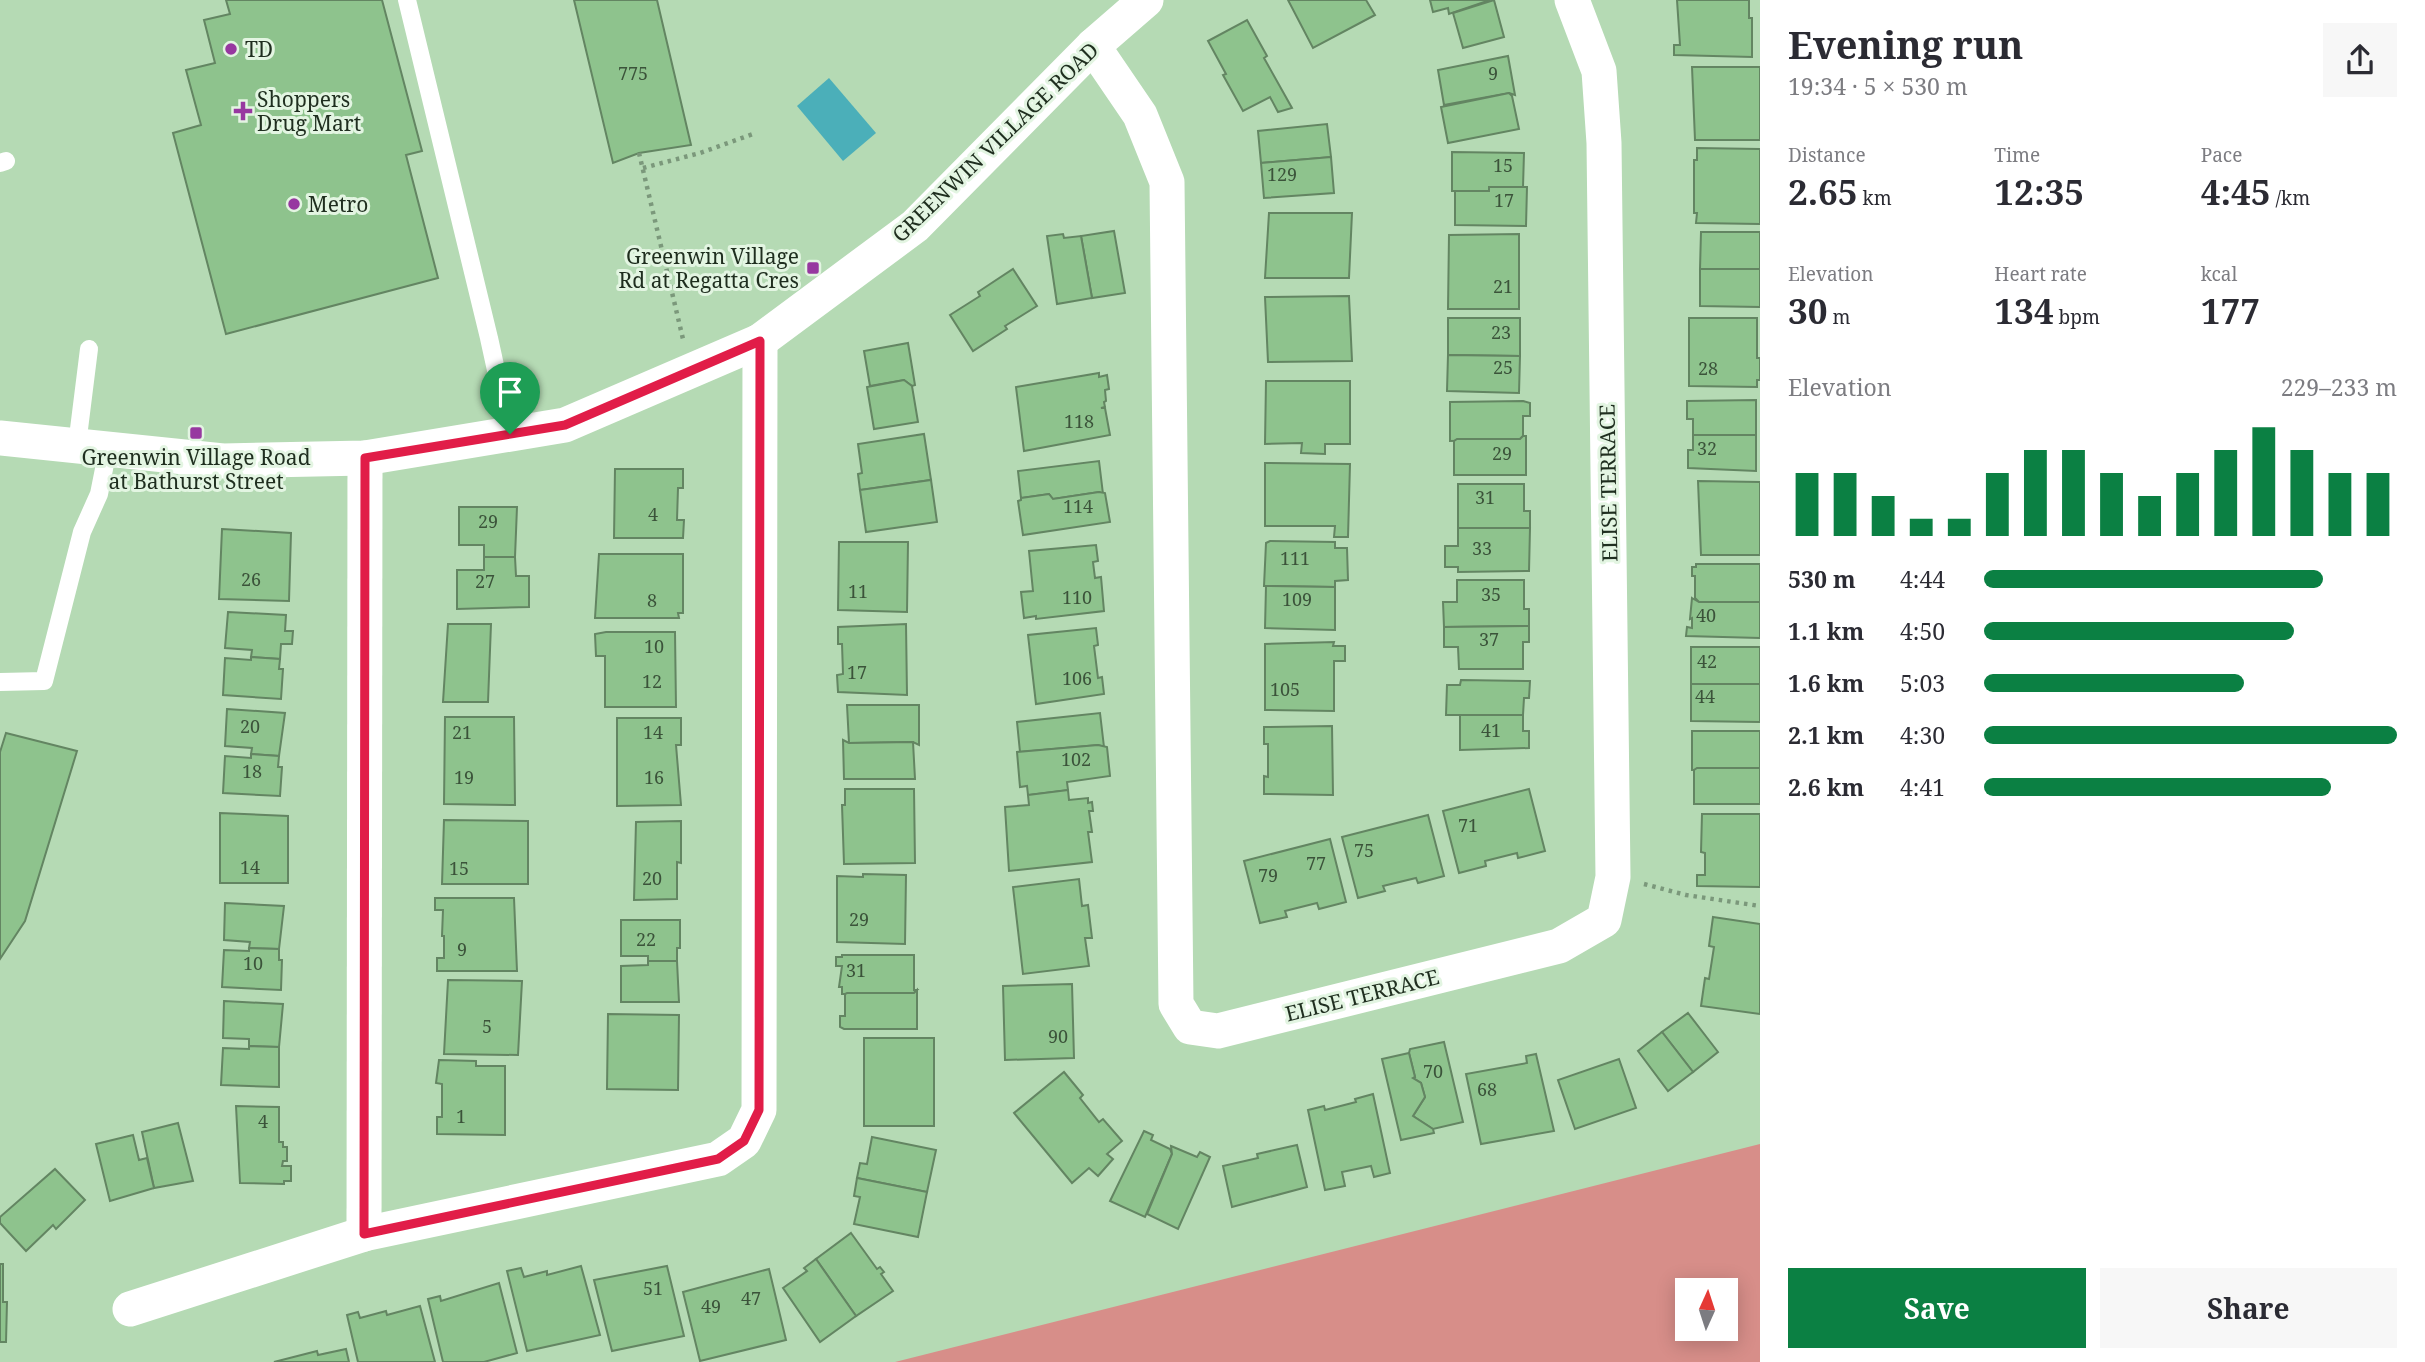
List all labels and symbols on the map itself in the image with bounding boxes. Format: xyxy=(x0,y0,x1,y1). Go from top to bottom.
place label: TD xyxy=(245,35,273,63)
street label: GREENWIN VILLAGE ROAD xyxy=(886,36,1104,248)
marker: TD xyxy=(223,41,239,57)
house number: 775 xyxy=(618,61,648,85)
house number: 9 xyxy=(1488,61,1498,85)
place label: Shoppers Drug Mart xyxy=(257,85,361,137)
marker: Shoppers Drug Mart xyxy=(235,103,251,119)
house number: 15 xyxy=(1493,153,1513,177)
house number: 129 xyxy=(1267,162,1297,186)
house number: 17 xyxy=(1494,188,1514,212)
place label: Metro xyxy=(308,190,368,218)
marker: Metro xyxy=(286,196,302,212)
place label: Greenwin Village Rd at Regatta Cres xyxy=(619,242,799,294)
marker: Greenwin Village Rd at Regatta Cres xyxy=(805,260,821,276)
house number: 21 xyxy=(1493,274,1513,298)
house number: 23 xyxy=(1491,320,1511,344)
house number: 25 xyxy=(1493,355,1513,379)
house number: 28 xyxy=(1698,356,1718,380)
pin xyxy=(480,362,540,434)
street label: ELISE TERRACE xyxy=(1593,404,1623,562)
house number: 118 xyxy=(1064,409,1094,433)
marker: Greenwin Village Road at Bathurst Street xyxy=(188,425,204,441)
house number: 32 xyxy=(1697,436,1717,460)
house number: 29 xyxy=(1492,441,1512,465)
place label: Greenwin Village Road at Bathurst Street xyxy=(81,443,311,495)
house number: 31 xyxy=(1475,485,1495,509)
house number: 114 xyxy=(1063,494,1093,518)
house number: 4 xyxy=(648,502,658,526)
house number: 29 xyxy=(478,509,498,533)
house number: 33 xyxy=(1472,536,1492,560)
house number: 111 xyxy=(1280,546,1310,570)
house number: 26 xyxy=(241,567,261,591)
house number: 27 xyxy=(475,569,495,593)
house number: 11 xyxy=(848,579,868,603)
house number: 35 xyxy=(1481,582,1501,606)
house number: 110 xyxy=(1062,585,1092,609)
house number: 109 xyxy=(1282,587,1312,611)
house number: 8 xyxy=(647,588,657,612)
house number: 40 xyxy=(1696,603,1716,627)
house number: 37 xyxy=(1479,627,1499,651)
house number: 10 xyxy=(644,634,664,658)
house number: 42 xyxy=(1697,649,1717,673)
house number: 17 xyxy=(847,660,867,684)
house number: 106 xyxy=(1062,666,1092,690)
house number: 12 xyxy=(642,669,662,693)
house number: 105 xyxy=(1270,677,1300,701)
house number: 44 xyxy=(1695,684,1715,708)
house number: 20 xyxy=(240,714,260,738)
house number: 41 xyxy=(1481,718,1501,742)
house number: 21 xyxy=(452,720,472,744)
house number: 14 xyxy=(643,720,663,744)
house number: 102 xyxy=(1061,747,1091,771)
house number: 18 xyxy=(242,759,262,783)
house number: 19 xyxy=(454,765,474,789)
house number: 16 xyxy=(644,765,664,789)
house number: 71 xyxy=(1458,813,1478,837)
house number: 75 xyxy=(1354,838,1374,862)
house number: 77 xyxy=(1306,851,1326,875)
house number: 14 xyxy=(240,855,260,879)
house number: 15 xyxy=(449,856,469,880)
house number: 79 xyxy=(1258,863,1278,887)
house number: 20 xyxy=(642,866,662,890)
house number: 29 xyxy=(849,907,869,931)
house number: 22 xyxy=(636,927,656,951)
house number: 9 xyxy=(457,937,467,961)
house number: 10 xyxy=(243,951,263,975)
house number: 31 xyxy=(846,958,866,982)
street label: ELISE TERRACE xyxy=(1282,962,1442,1028)
house number: 5 xyxy=(482,1014,492,1038)
house number: 90 xyxy=(1048,1024,1068,1048)
house number: 70 xyxy=(1423,1059,1443,1083)
house number: 68 xyxy=(1477,1077,1497,1101)
house number: 1 xyxy=(456,1104,466,1128)
house number: 4 xyxy=(258,1109,268,1133)
house number: 51 xyxy=(643,1276,663,1300)
north arrow xyxy=(1675,1278,1738,1340)
house number: 47 xyxy=(741,1286,761,1310)
house number: 49 xyxy=(701,1294,721,1318)

